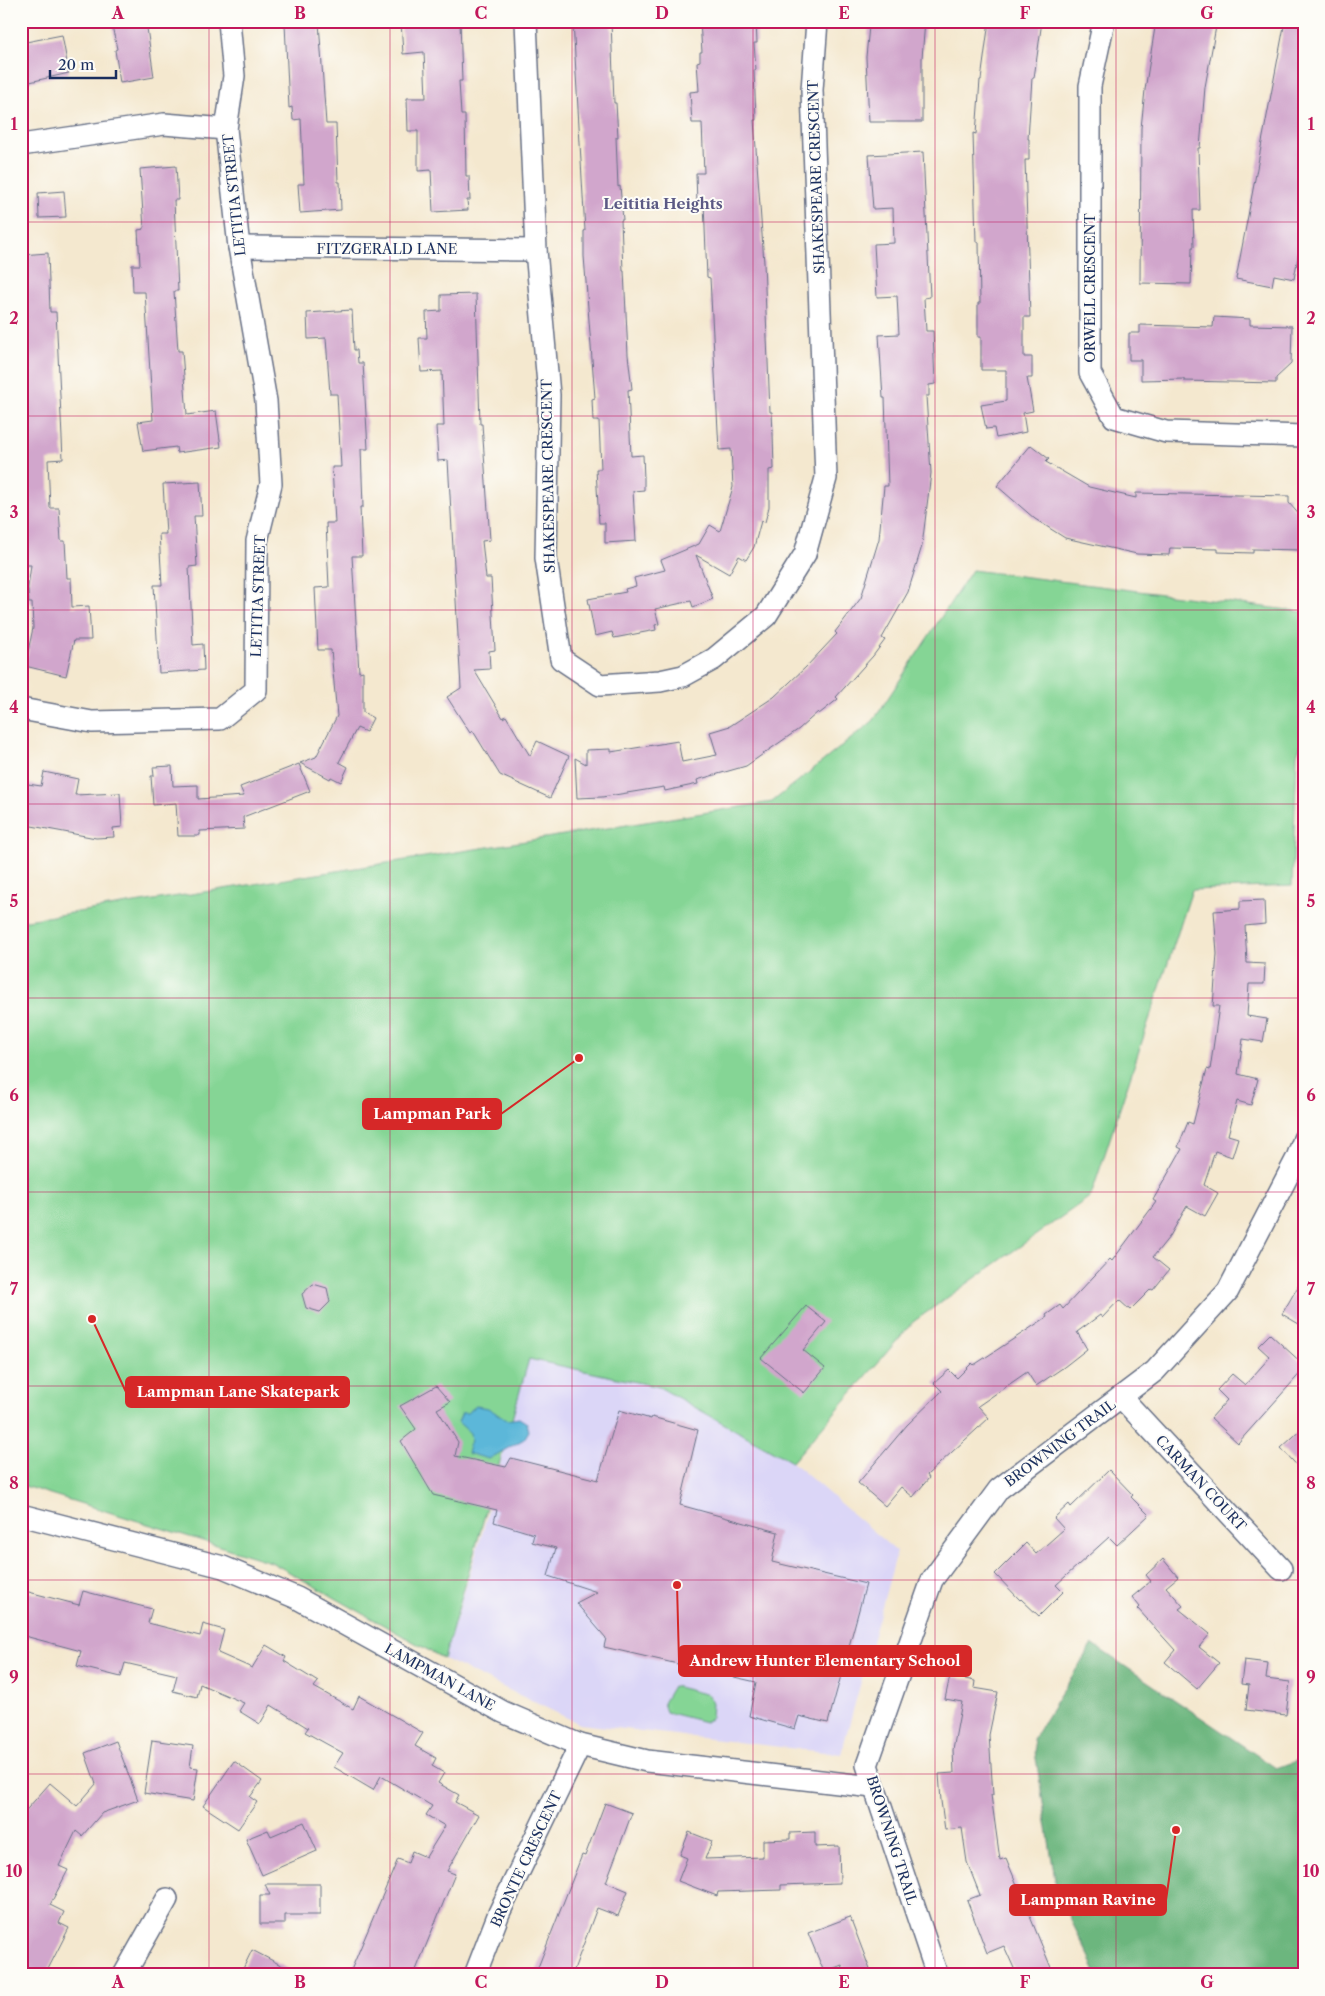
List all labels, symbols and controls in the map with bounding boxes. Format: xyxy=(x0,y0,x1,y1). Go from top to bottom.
text: A xyxy=(111,3,125,23)
text: B xyxy=(294,3,306,23)
text: C xyxy=(475,3,487,23)
text: D xyxy=(655,3,669,23)
text: E xyxy=(838,3,850,23)
text: F xyxy=(1020,3,1031,23)
text: G xyxy=(1200,3,1214,23)
scale bar xyxy=(50,48,116,80)
text: 20 m xyxy=(58,55,94,74)
street label: SHAKESPEARE CRESCENT xyxy=(804,79,828,274)
text: 1 xyxy=(10,114,18,134)
text: 1 xyxy=(1307,114,1315,134)
street label: LETITIA STREET xyxy=(219,132,249,257)
district label: Leititia Heights xyxy=(603,194,723,213)
street label: ORWELL CRESCENT xyxy=(1081,213,1099,363)
street label: FITZGERALD LANE xyxy=(317,240,457,258)
text: 2 xyxy=(9,308,19,328)
text: 2 xyxy=(1306,308,1316,328)
street label: SHAKESPEARE CRESCENT xyxy=(537,378,559,573)
text: 3 xyxy=(9,502,19,522)
text: 3 xyxy=(1306,502,1316,522)
street label: LETITIA STREET xyxy=(247,534,269,658)
text: 4 xyxy=(9,697,19,717)
text: 4 xyxy=(1306,697,1316,717)
text: 5 xyxy=(10,891,19,911)
text: 5 xyxy=(1307,891,1316,911)
text: 6 xyxy=(9,1085,19,1105)
text: 6 xyxy=(1306,1085,1316,1105)
callout: Lampman Park xyxy=(363,1099,501,1129)
text: Lampman Park xyxy=(373,1104,492,1123)
text: 7 xyxy=(10,1279,19,1299)
text: 7 xyxy=(1307,1279,1316,1299)
callout: Lampman Lane Skatepark xyxy=(126,1377,349,1407)
text: Lampman Lane Skatepark xyxy=(137,1382,340,1401)
street label: BROWNING TRAIL xyxy=(1001,1395,1119,1491)
street label: CARMAN COURT xyxy=(1152,1431,1250,1535)
text: 8 xyxy=(9,1473,19,1493)
text: 8 xyxy=(1306,1473,1316,1493)
street label: LAMPMAN LANE xyxy=(382,1639,498,1715)
callout: Andrew Hunter Elementary School xyxy=(679,1646,971,1676)
text: Andrew Hunter Elementary School xyxy=(688,1651,961,1670)
text: 9 xyxy=(9,1667,19,1687)
text: 9 xyxy=(1306,1667,1316,1687)
street label: BROWNING TRAIL xyxy=(863,1773,921,1907)
street label: BRONTE CRESCENT xyxy=(487,1788,566,1930)
text: 10 xyxy=(5,1861,23,1881)
text: 10 xyxy=(1302,1861,1320,1881)
callout: Lampman Ravine xyxy=(1010,1885,1166,1915)
text: Lampman Ravine xyxy=(1020,1890,1156,1909)
text: A xyxy=(111,1972,125,1992)
text: B xyxy=(294,1972,306,1992)
text: C xyxy=(475,1972,487,1992)
text: D xyxy=(655,1972,669,1992)
text: E xyxy=(838,1972,850,1992)
text: F xyxy=(1020,1972,1031,1992)
text: G xyxy=(1200,1972,1214,1992)

